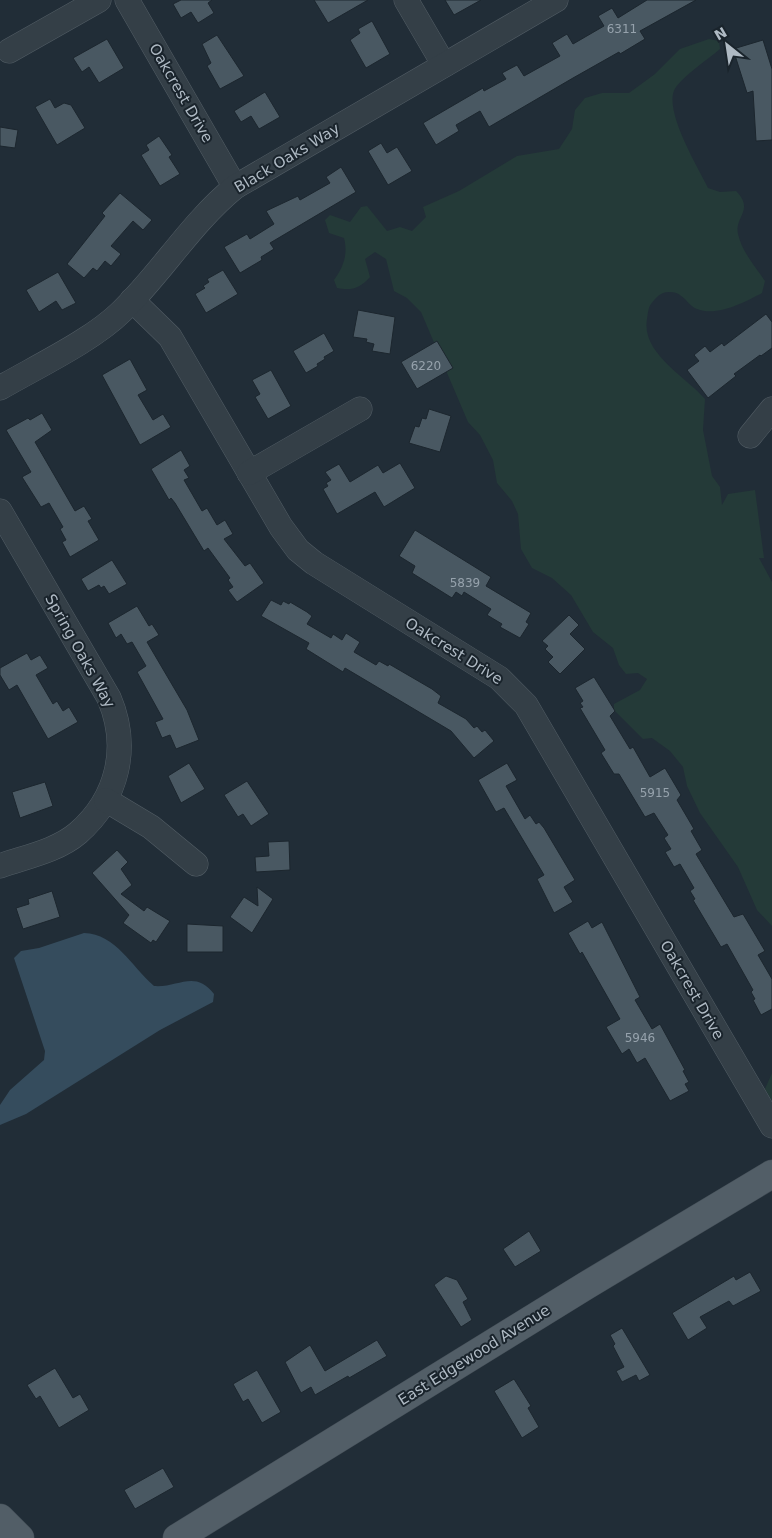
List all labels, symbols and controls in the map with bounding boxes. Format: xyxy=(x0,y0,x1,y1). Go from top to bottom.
north arrow xyxy=(702,20,752,70)
house number: 6311 xyxy=(607,22,637,36)
text: N xyxy=(711,24,730,44)
street label: Oakcrest Drive xyxy=(145,40,217,146)
street label: Black Oaks Way xyxy=(231,119,343,197)
house number: 6220 xyxy=(411,359,441,373)
house number: 5839 xyxy=(450,576,480,590)
street label: Spring Oaks Way xyxy=(41,591,119,711)
street label: Oakcrest Drive xyxy=(402,614,506,688)
house number: 5915 xyxy=(640,786,670,800)
street label: Oakcrest Drive xyxy=(656,937,728,1043)
house number: 5946 xyxy=(625,1031,655,1045)
street label: East Edgewood Avenue xyxy=(395,1301,553,1409)

